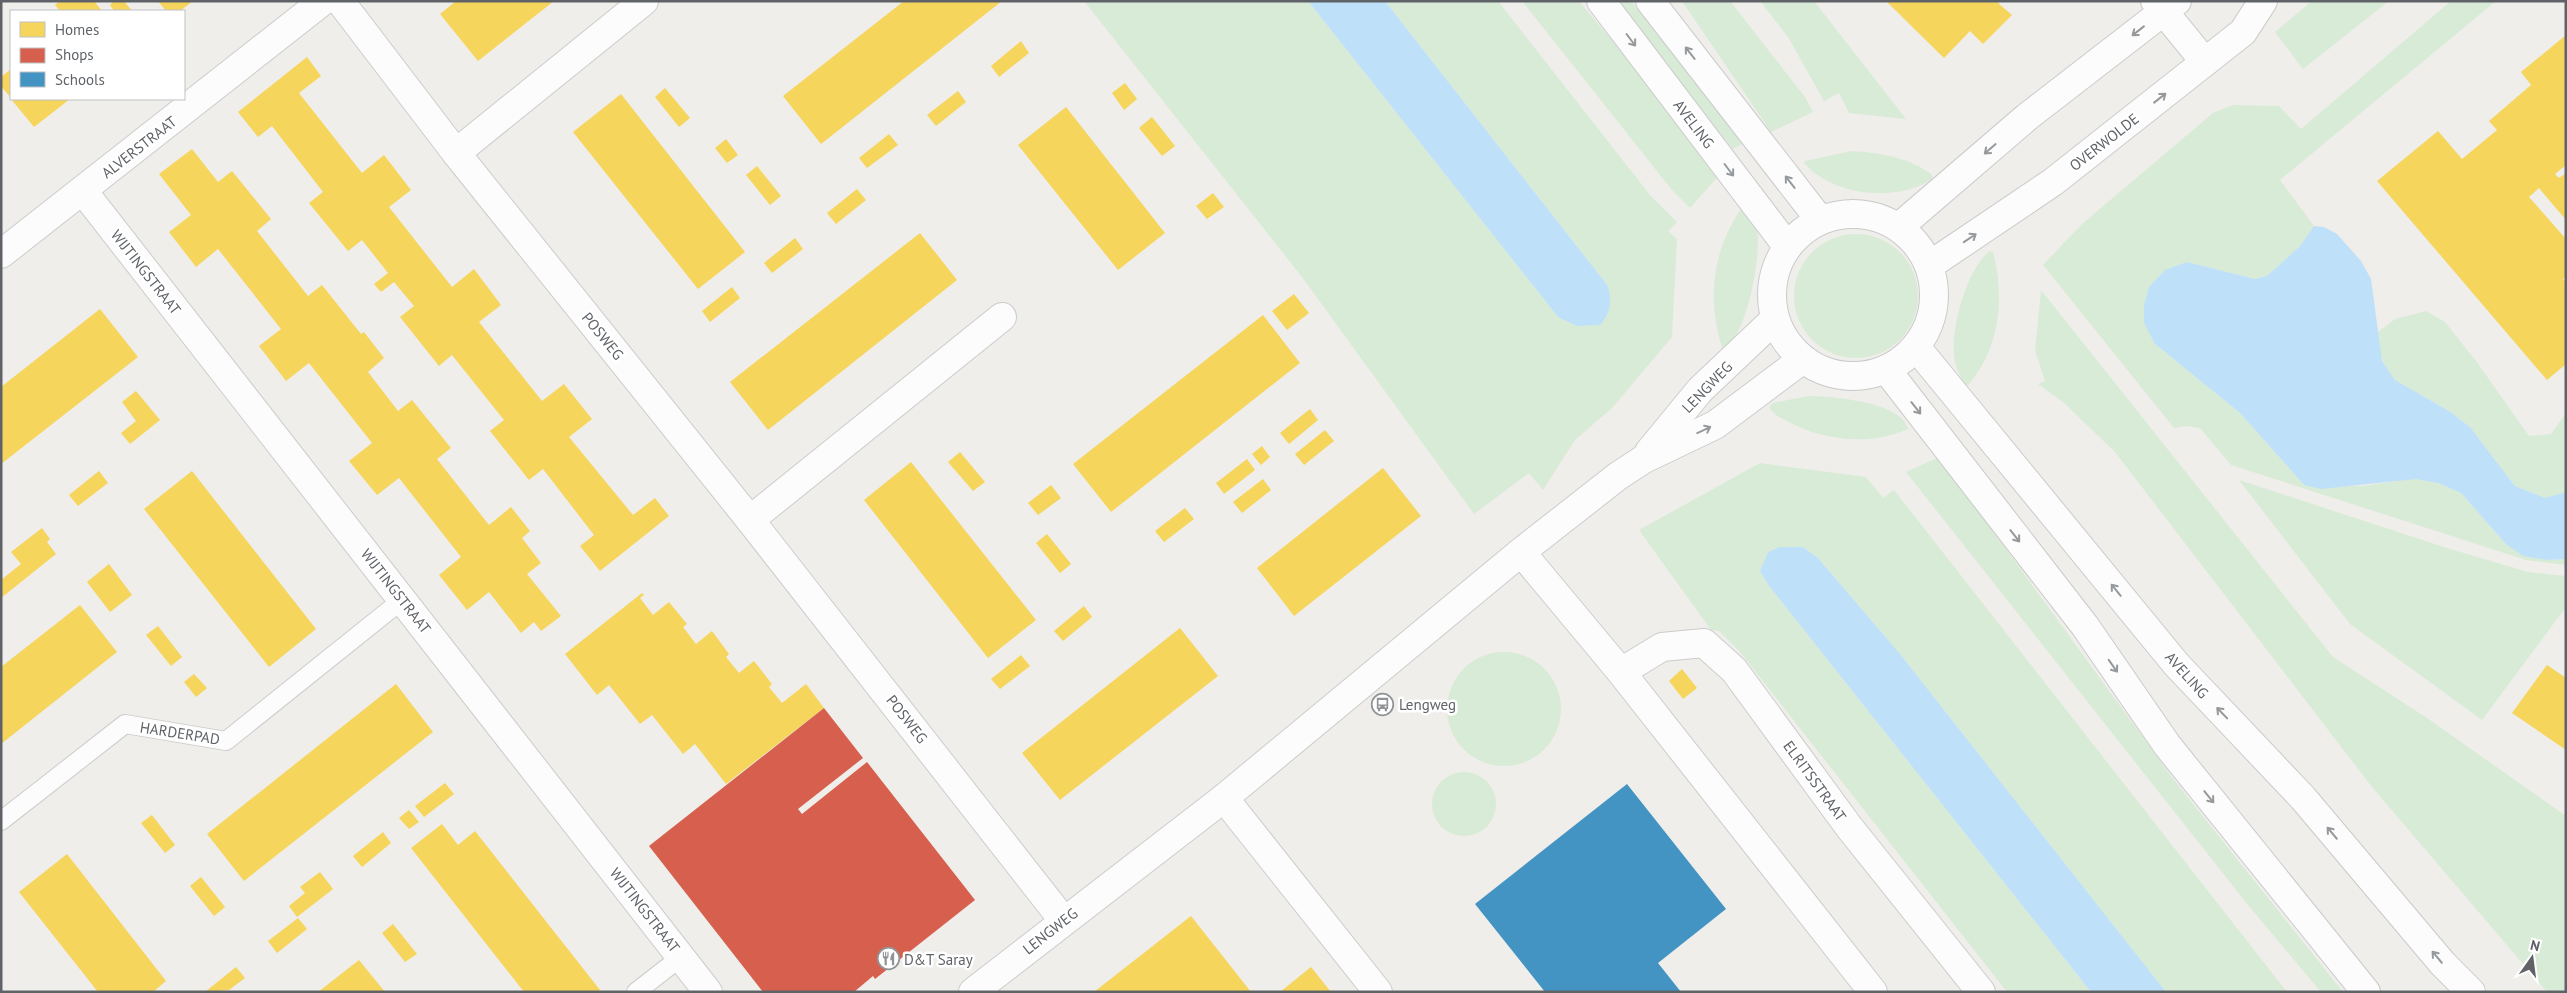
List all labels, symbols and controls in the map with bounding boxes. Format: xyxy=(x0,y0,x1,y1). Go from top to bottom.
legend xyxy=(10,10,185,100)
text: Homes xyxy=(55,20,99,39)
one-way arrow xyxy=(2131,26,2145,36)
one-way arrow xyxy=(1625,33,1636,46)
text: Shops xyxy=(55,45,94,64)
one-way arrow xyxy=(1685,47,1696,60)
text: Schools xyxy=(55,70,105,89)
one-way arrow xyxy=(2153,92,2166,103)
street label: AVELING xyxy=(1670,96,1718,152)
street label: OVERWOLDE xyxy=(2066,109,2142,175)
street label: ALVERSTRAAT xyxy=(98,111,181,182)
one-way arrow xyxy=(1983,143,1996,155)
one-way arrow xyxy=(1723,163,1734,176)
one-way arrow xyxy=(1785,176,1796,189)
street label: WIJTINGSTRAAT xyxy=(107,226,186,319)
one-way arrow xyxy=(1963,233,1977,243)
street label: POSWEG xyxy=(578,308,628,364)
street label: LENGWEG xyxy=(1678,357,1736,417)
one-way arrow xyxy=(1911,401,1921,415)
one-way arrow xyxy=(1696,425,1711,434)
one-way arrow xyxy=(2010,529,2021,542)
street label: WIJTINGSTRAAT xyxy=(357,545,436,638)
one-way arrow xyxy=(2110,584,2121,597)
street label: AVELING xyxy=(2161,648,2213,702)
one-way arrow xyxy=(2108,659,2118,673)
street label: POSWEG xyxy=(882,691,932,747)
bus stop icon: Lengweg xyxy=(1371,692,1395,716)
place label: Lengweg xyxy=(1399,695,1456,714)
one-way arrow xyxy=(2216,707,2228,719)
street label: HARDERPAD xyxy=(139,717,221,749)
street label: ELRITSSTRAAT xyxy=(1779,737,1851,826)
one-way arrow xyxy=(2203,790,2214,803)
one-way arrow xyxy=(2326,826,2338,839)
street label: WIJTINGSTRAAT xyxy=(606,864,685,957)
street label: LENGWEG xyxy=(1019,904,1081,958)
north arrow xyxy=(2507,933,2557,983)
text: N xyxy=(2529,936,2542,955)
restaurant icon: D&T Saray xyxy=(876,947,900,971)
place label: D&T Saray xyxy=(904,950,973,969)
one-way arrow xyxy=(2431,951,2442,964)

